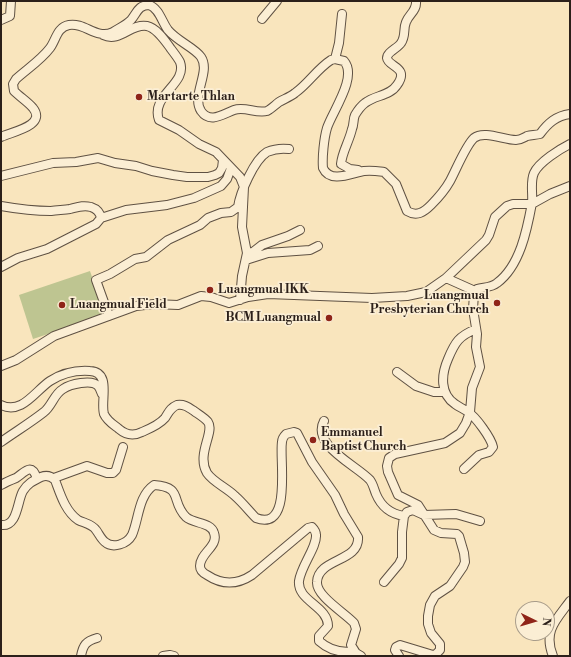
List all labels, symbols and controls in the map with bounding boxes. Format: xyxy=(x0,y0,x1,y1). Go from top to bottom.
place label: Martarte Thlan xyxy=(147,90,235,104)
marker: Martarte Thlan xyxy=(134,92,144,102)
place label: Luangmual IKK xyxy=(218,283,309,297)
marker: Luangmual IKK xyxy=(205,285,215,295)
place label: Luangmual Presbyterian Church xyxy=(370,289,489,317)
place label: Luangmual Field xyxy=(70,298,167,312)
marker: Luangmual Presbyterian Church xyxy=(492,298,502,308)
marker: Luangmual Field xyxy=(57,300,67,310)
place label: BCM Luangmual xyxy=(225,311,321,325)
marker: BCM Luangmual xyxy=(324,313,334,323)
place label: Emmanuel Baptist Church xyxy=(321,426,406,454)
marker: Emmanuel Baptist Church xyxy=(308,435,318,445)
north arrow xyxy=(515,601,555,641)
text: N xyxy=(539,617,553,627)

